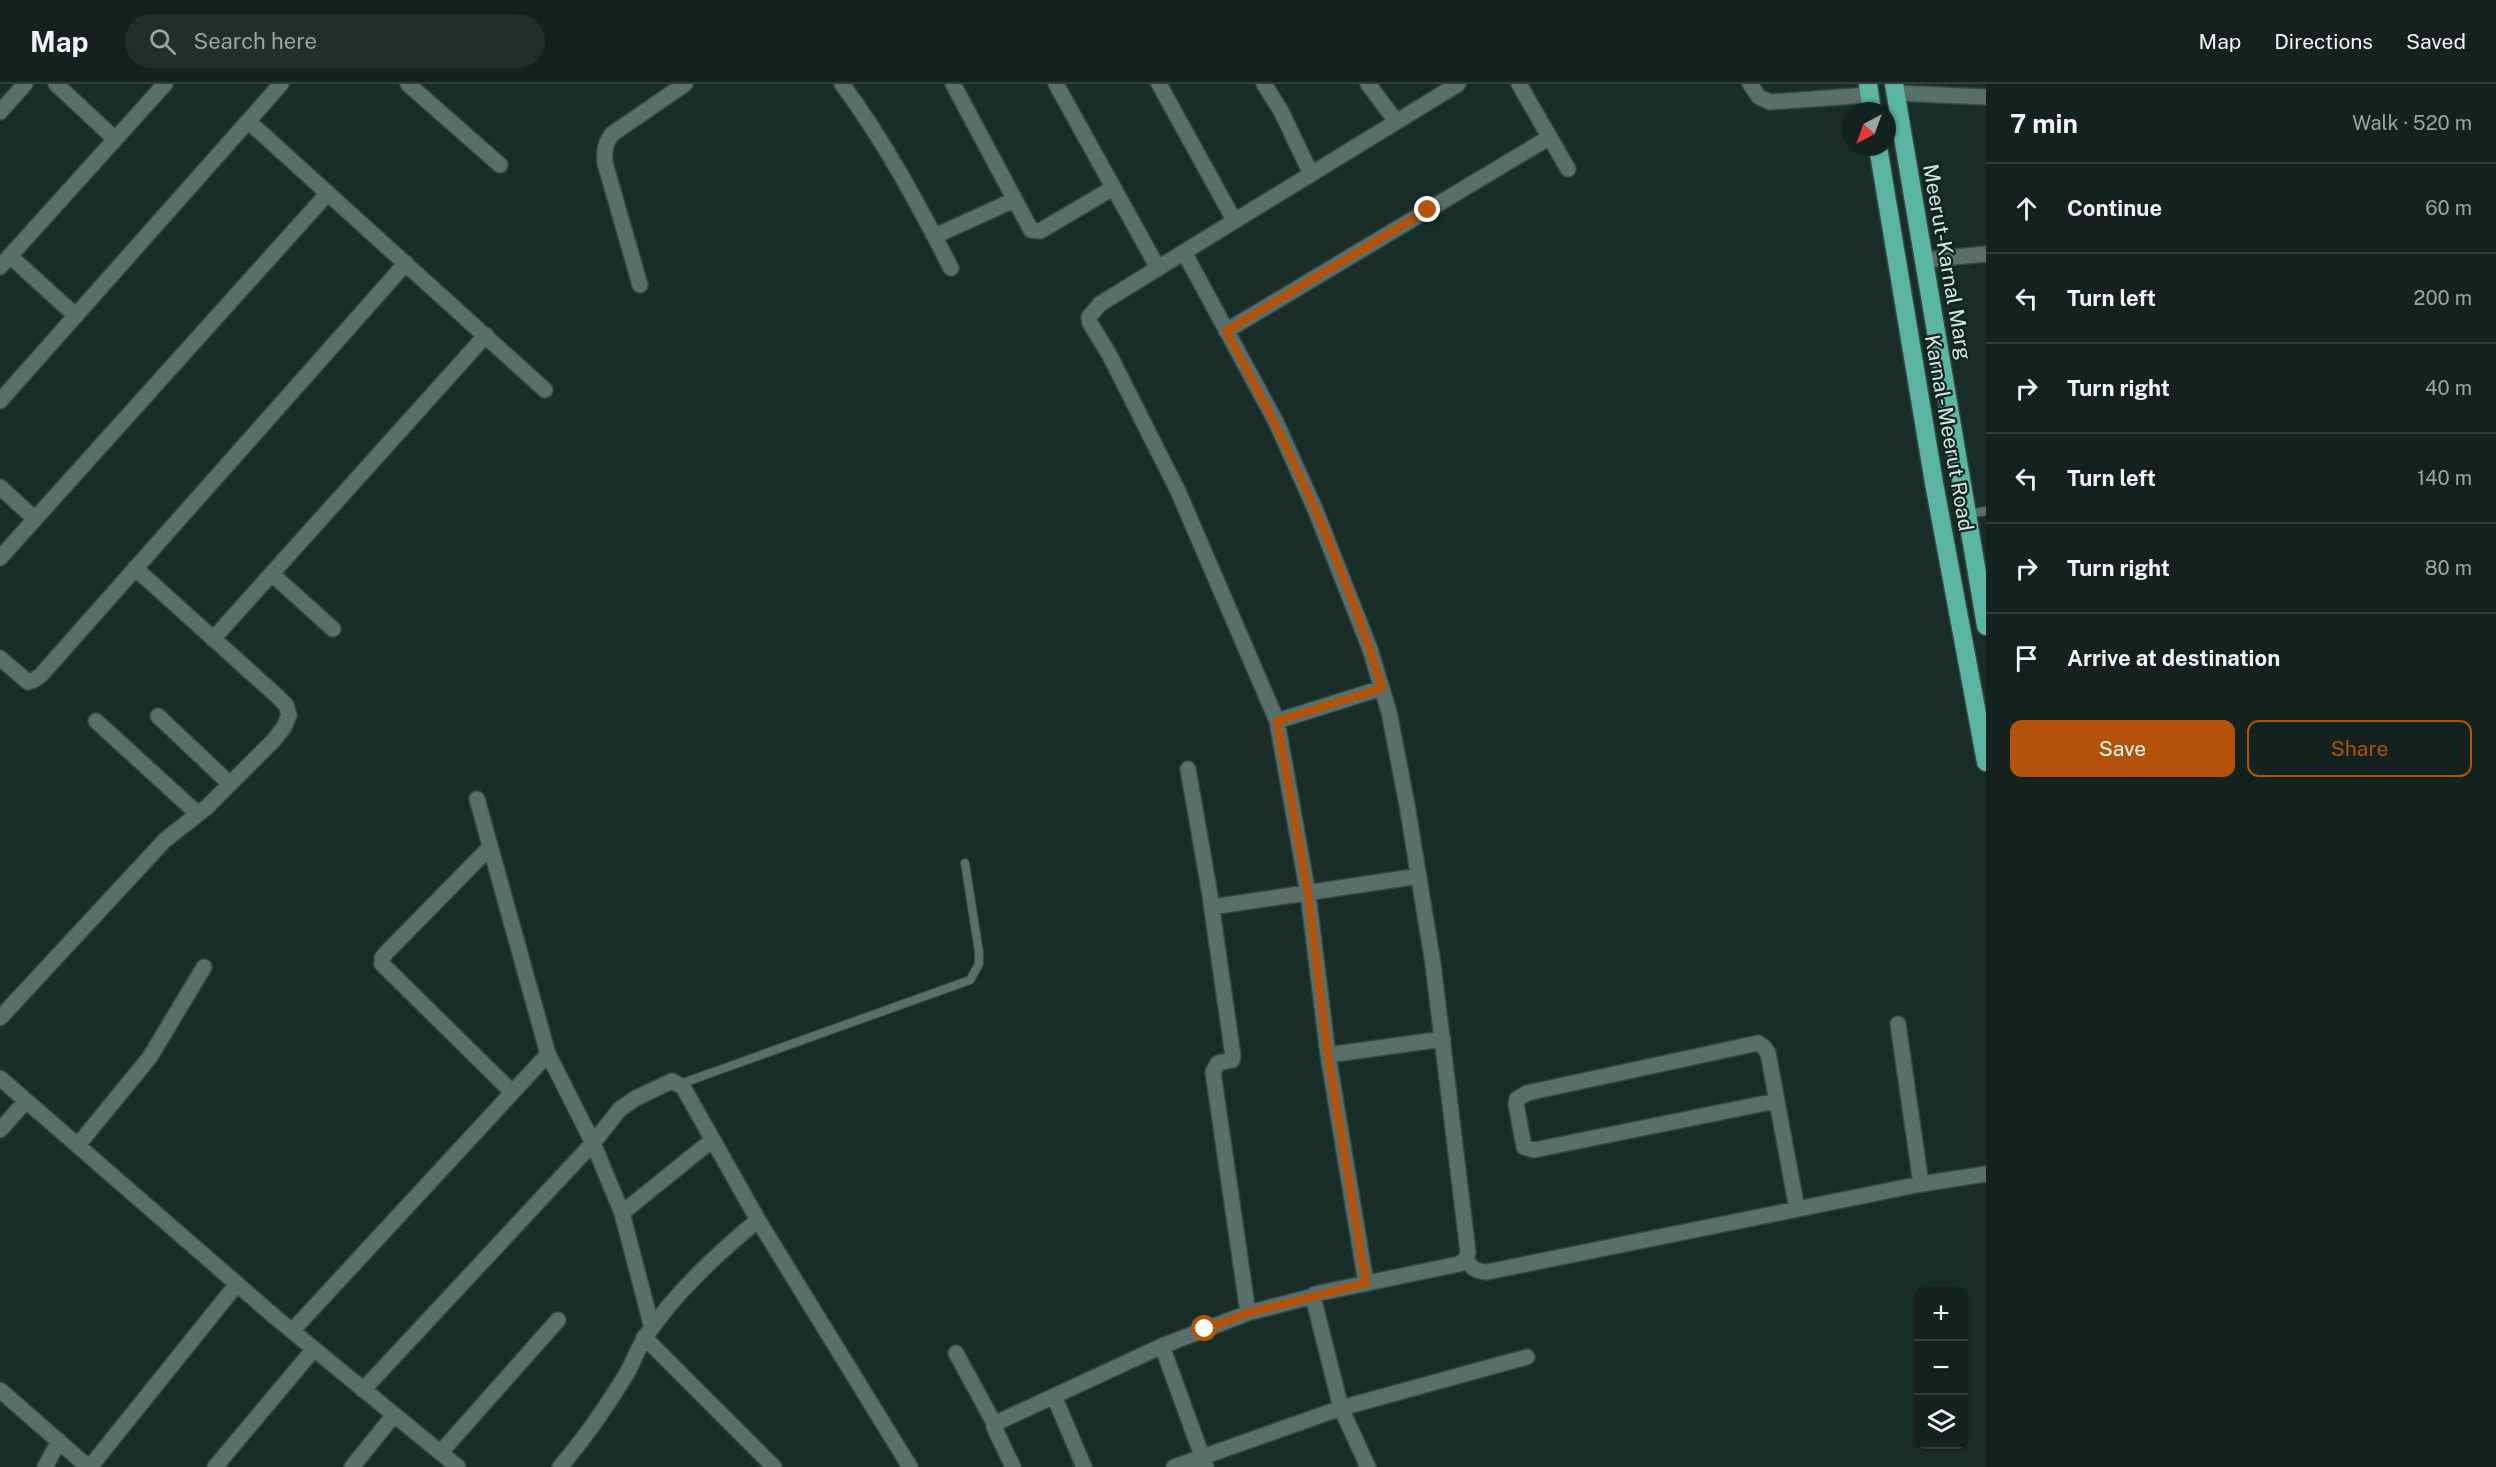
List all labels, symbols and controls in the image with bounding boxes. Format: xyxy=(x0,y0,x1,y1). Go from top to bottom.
search box xyxy=(125,14,545,68)
text: Map xyxy=(30,25,89,58)
icon: search xyxy=(146,25,179,58)
text: Search here xyxy=(194,28,317,54)
text: Map xyxy=(2199,29,2241,54)
text: Directions xyxy=(2274,29,2373,54)
text: Saved xyxy=(2406,29,2466,54)
north arrow xyxy=(1842,102,1896,156)
text: 7 min xyxy=(2010,108,2078,139)
text: Walk · 520 m xyxy=(2352,111,2472,135)
street label: Meerut-Karnal Marg xyxy=(1918,162,1977,362)
icon: ahead xyxy=(2010,192,2043,225)
text: Continue xyxy=(2067,195,2162,221)
route end xyxy=(1414,196,1440,222)
text: 60 m xyxy=(2425,196,2472,220)
icon: left xyxy=(2010,282,2043,315)
text: Turn left xyxy=(2067,285,2156,311)
text: 200 m xyxy=(2414,286,2472,310)
street label: Karnal- Meerut Road xyxy=(1920,333,1979,533)
icon: right xyxy=(2010,372,2043,405)
text: Turn right xyxy=(2067,375,2170,401)
text: 40 m xyxy=(2425,376,2472,400)
icon: left xyxy=(2010,462,2043,495)
text: Turn left xyxy=(2067,465,2156,491)
text: 140 m xyxy=(2417,466,2472,490)
icon: right xyxy=(2010,552,2043,585)
text: Turn right xyxy=(2067,555,2170,581)
text: 80 m xyxy=(2425,556,2472,580)
icon: arrive xyxy=(2010,642,2043,675)
text: Arrive at destination xyxy=(2067,645,2280,671)
button: Save xyxy=(2010,720,2235,777)
button: Share xyxy=(2247,720,2472,777)
map controls xyxy=(1914,1287,1968,1449)
button: + xyxy=(1914,1287,1968,1341)
route start xyxy=(1191,1315,1217,1341)
button: − xyxy=(1914,1341,1968,1395)
button: layers xyxy=(1914,1395,1968,1449)

